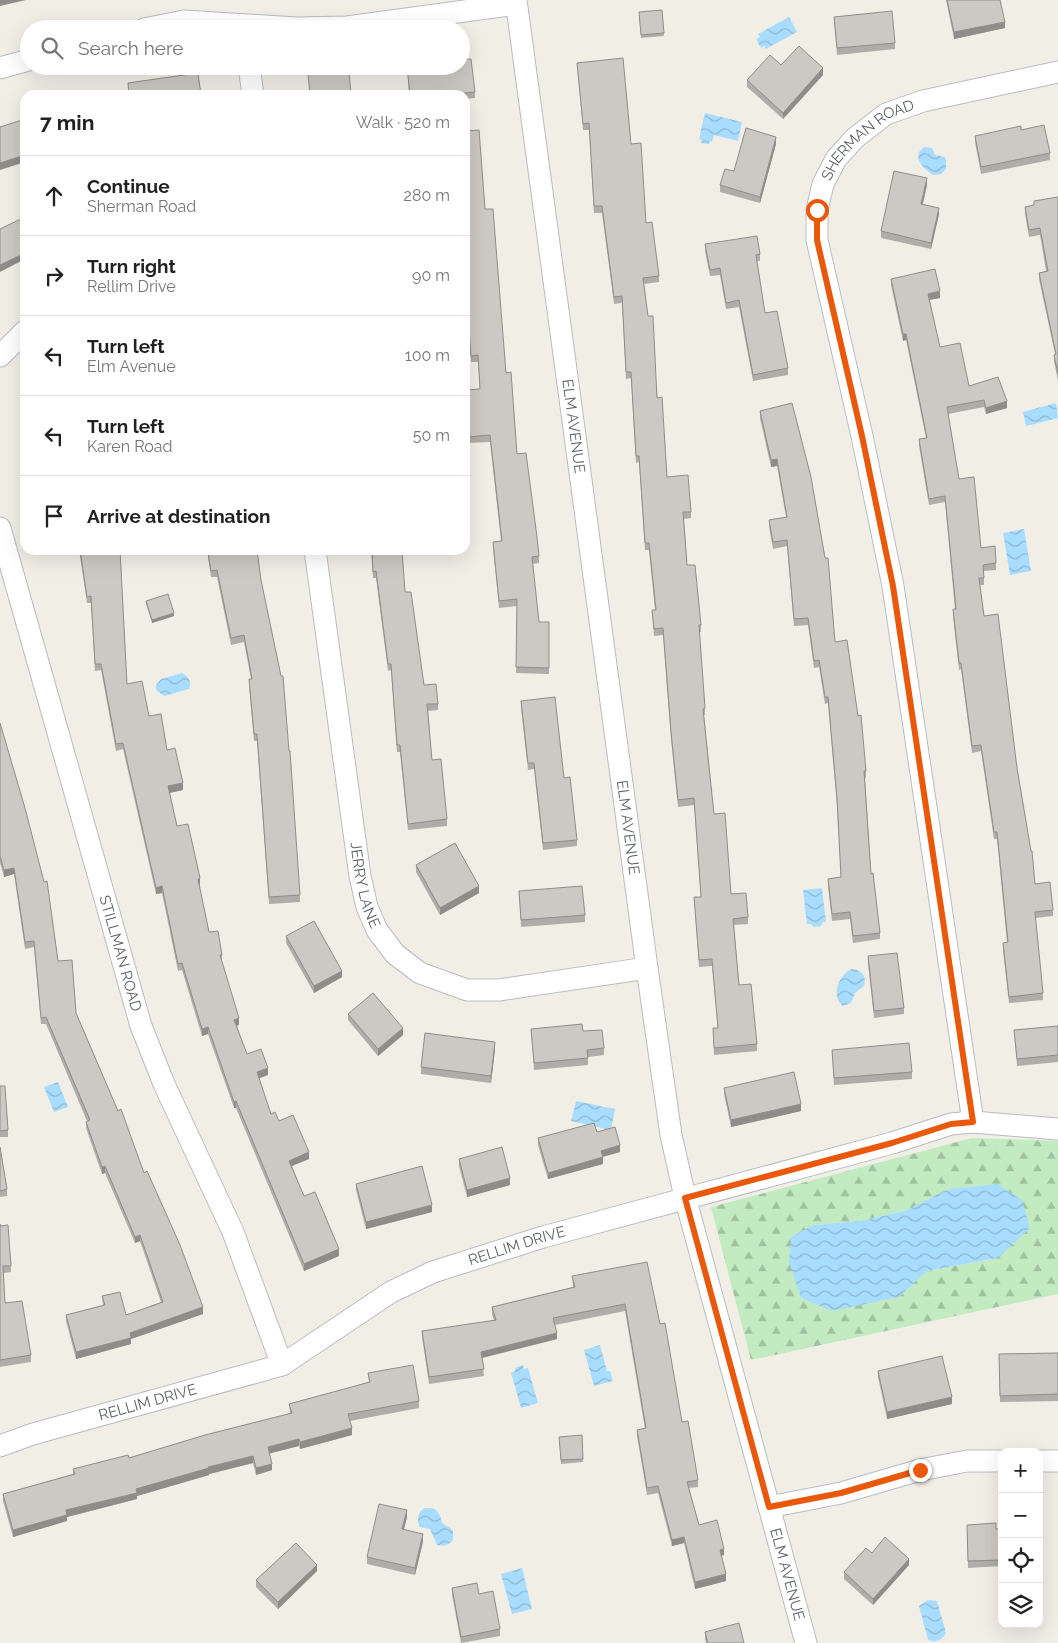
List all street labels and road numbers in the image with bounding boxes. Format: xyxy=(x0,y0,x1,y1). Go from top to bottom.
street label: SHERMAN ROAD xyxy=(818,96,917,183)
street label: ELM AVENUE xyxy=(558,378,589,474)
street label: ELM AVENUE xyxy=(613,779,643,876)
street label: JERRY LANE xyxy=(346,841,384,931)
street label: STILLMAN ROAD xyxy=(95,893,145,1014)
street label: RELLIM DRIVE xyxy=(466,1222,567,1269)
street label: RELLIM DRIVE xyxy=(97,1380,199,1424)
street label: ELM AVENUE xyxy=(766,1526,808,1622)

